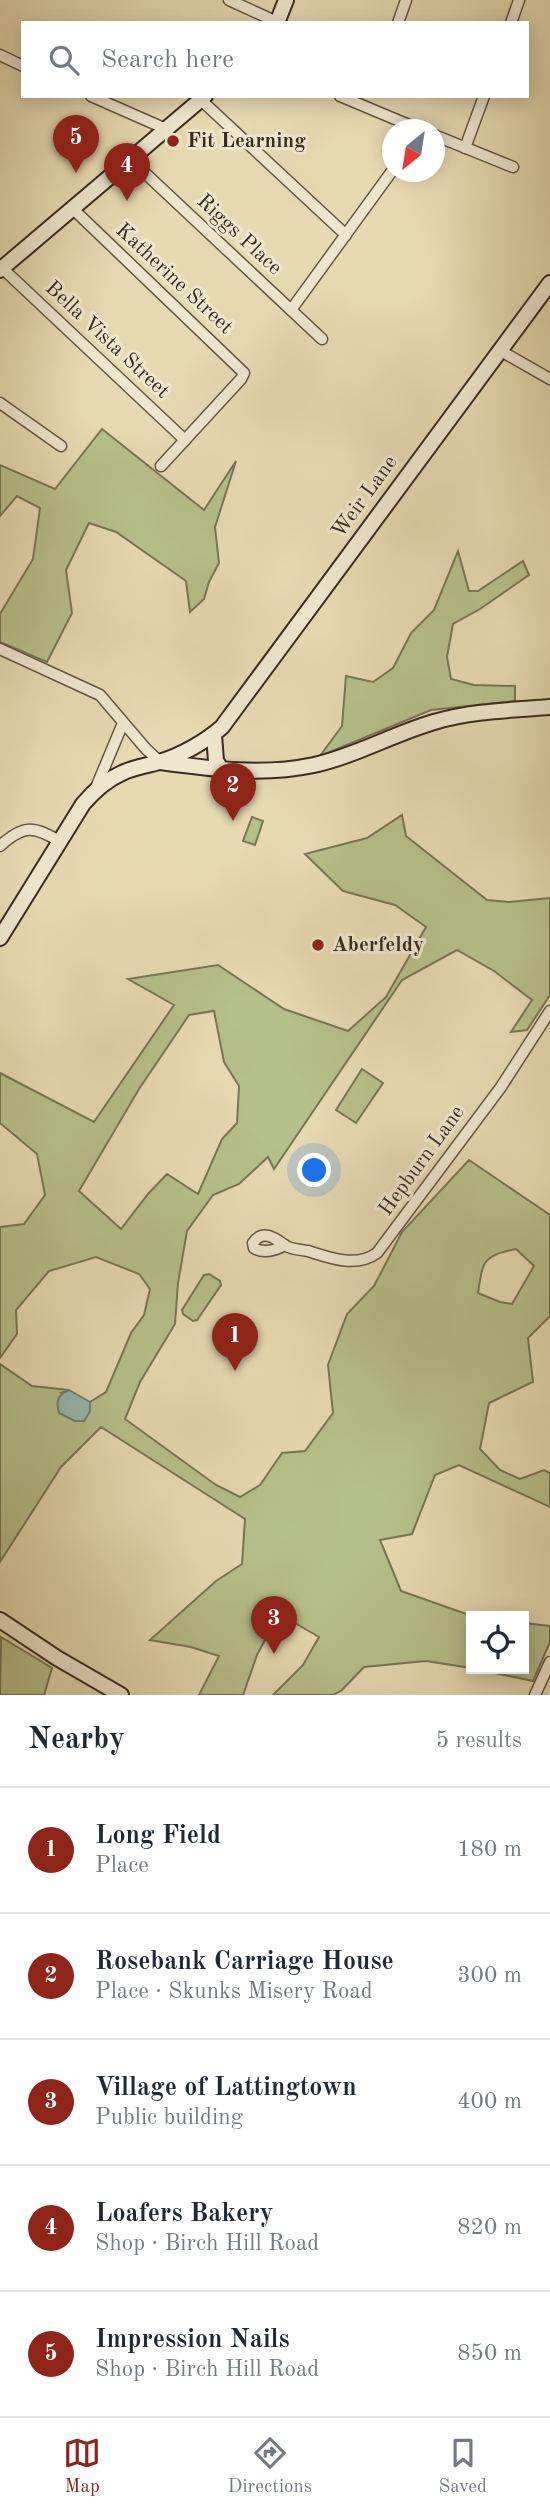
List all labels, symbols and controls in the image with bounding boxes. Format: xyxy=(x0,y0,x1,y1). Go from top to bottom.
search box xyxy=(21,21,529,98)
icon: search xyxy=(45,41,83,79)
text: Search here xyxy=(101,47,234,73)
pin: 5 xyxy=(53,115,99,173)
north arrow xyxy=(382,119,445,182)
place label: Fit Learning xyxy=(187,131,306,152)
marker: Fit Learning xyxy=(165,133,181,149)
pin: 4 xyxy=(104,143,150,201)
street label: Riggs Place xyxy=(193,191,285,279)
street label: Katherine Street xyxy=(111,220,237,338)
street label: Bella Vista Street xyxy=(41,277,173,403)
street label: Weir Lane xyxy=(328,452,402,542)
pin: 2 xyxy=(210,763,256,821)
place label: Aberfeldy xyxy=(332,935,424,956)
marker: Aberfeldy xyxy=(310,937,326,953)
street label: Hepburn Lane xyxy=(375,1102,469,1220)
your location xyxy=(297,1153,331,1187)
pin: 1 xyxy=(212,1313,258,1371)
pin: 3 xyxy=(251,1596,297,1654)
map controls xyxy=(466,1611,529,1674)
button: locate xyxy=(466,1611,529,1674)
text: Nearby xyxy=(28,1725,125,1755)
text: 5 results xyxy=(436,1729,522,1752)
text: Long Field xyxy=(95,1823,221,1849)
text: 1 xyxy=(44,1838,58,1861)
text: 180 m xyxy=(457,1838,522,1861)
text: Place xyxy=(95,1854,149,1877)
text: Rosebank Carriage House xyxy=(95,1949,394,1975)
text: 2 xyxy=(44,1964,58,1987)
text: 300 m xyxy=(457,1964,522,1987)
text: Place · Skunks Misery Road xyxy=(95,1980,373,2003)
text: Village of Lattingtown xyxy=(95,2075,357,2101)
text: 3 xyxy=(44,2090,58,2113)
text: 400 m xyxy=(457,2090,522,2113)
text: Public building xyxy=(95,2106,243,2129)
text: Loafers Bakery xyxy=(95,2201,273,2227)
text: 4 xyxy=(44,2216,58,2239)
text: 820 m xyxy=(457,2216,522,2239)
text: Shop · Birch Hill Road xyxy=(95,2232,319,2255)
text: Impression Nails xyxy=(95,2327,290,2353)
text: 5 xyxy=(44,2342,58,2365)
text: 850 m xyxy=(457,2342,522,2365)
text: Shop · Birch Hill Road xyxy=(95,2358,319,2381)
tab: Map xyxy=(63,2434,101,2499)
tab: Directions xyxy=(228,2434,312,2499)
tab: Saved xyxy=(438,2434,487,2499)

